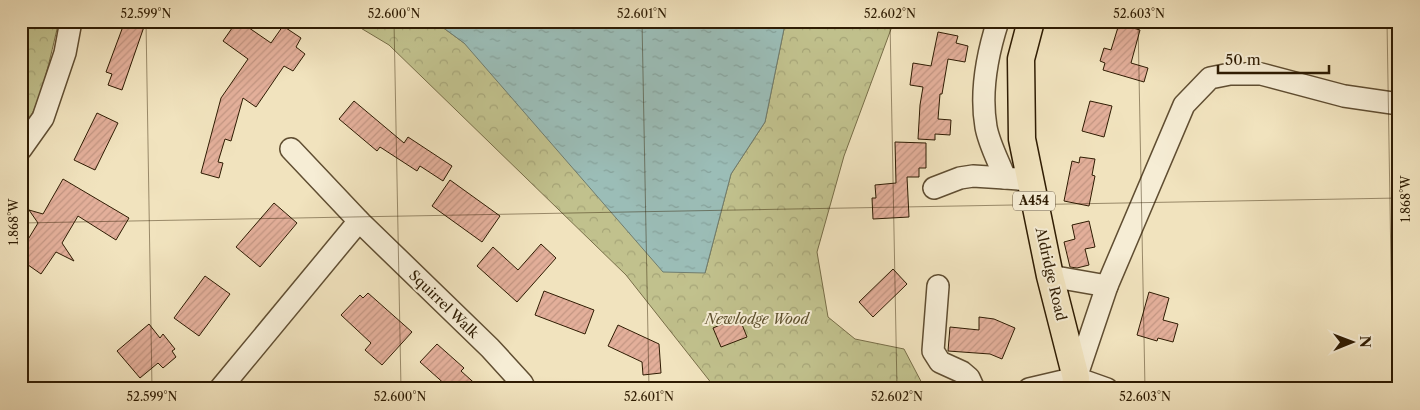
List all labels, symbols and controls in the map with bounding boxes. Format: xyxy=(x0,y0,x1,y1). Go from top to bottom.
text: 52.599°N xyxy=(120,6,172,21)
text: 52.600°N xyxy=(368,6,420,21)
text: 52.601°N xyxy=(617,6,667,21)
text: 52.602°N xyxy=(864,6,916,21)
text: 52.603°N xyxy=(1113,6,1165,21)
scale bar xyxy=(1218,42,1329,74)
text: 50 m xyxy=(1225,50,1261,69)
text: 1.868°W xyxy=(1398,175,1413,222)
road number: A454 xyxy=(1013,192,1055,210)
text: 1.868°W xyxy=(6,198,21,245)
street label: Aldridge Road xyxy=(1031,225,1071,323)
street label: Squirrel Walk xyxy=(405,266,483,342)
park label: Newlodge Wood xyxy=(704,310,811,328)
north arrow xyxy=(1328,318,1378,368)
text: N xyxy=(1356,336,1374,348)
text: 52.599°N xyxy=(126,389,178,404)
text: 52.600°N xyxy=(374,389,426,404)
text: 52.601°N xyxy=(624,389,674,404)
text: 52.602°N xyxy=(871,389,923,404)
text: 52.603°N xyxy=(1119,389,1171,404)

